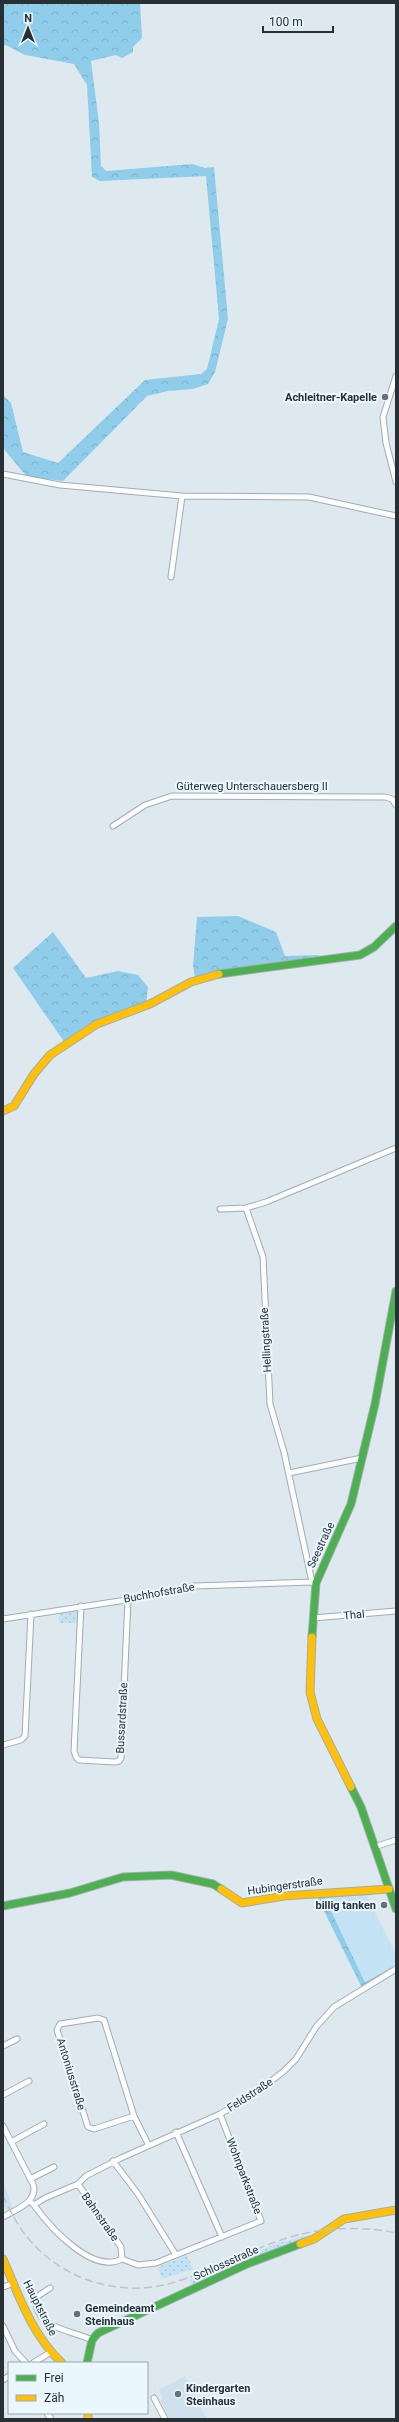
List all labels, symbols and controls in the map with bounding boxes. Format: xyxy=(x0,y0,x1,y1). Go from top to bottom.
north arrow xyxy=(8,8,48,48)
scale bar xyxy=(263,8,333,34)
text: N xyxy=(24,12,32,25)
text: 100 m xyxy=(269,15,303,29)
place label: Achleitner-Kapelle xyxy=(285,391,377,404)
marker: Achleitner-Kapelle xyxy=(380,392,390,402)
street label: Güterweg Unterschauersberg II xyxy=(176,780,328,793)
street label: Hellingstraße xyxy=(258,1307,274,1373)
street label: Seestraße xyxy=(305,1520,337,1570)
street label: Buchhofstraße xyxy=(122,1580,196,1606)
street label: Thal xyxy=(343,1608,365,1622)
street label: Bussardstraße xyxy=(114,1682,130,1754)
street label: Hubingerstraße xyxy=(247,1874,324,1898)
place label: billig tanken xyxy=(316,1899,376,1912)
marker: billig tanken xyxy=(379,1900,389,1910)
street label: Antoniusstraße xyxy=(54,2036,88,2112)
street label: Feldstraße xyxy=(225,2075,275,2115)
street label: Wohnparkstraße xyxy=(223,2136,265,2216)
street label: Bahnstraße xyxy=(79,2190,122,2244)
street label: Schlossstraße xyxy=(191,2243,261,2283)
street label: Hauptstraße xyxy=(20,2278,60,2338)
place label: Gemeindeamt Steinhaus xyxy=(85,2302,155,2328)
marker: Gemeindeamt Steinhaus xyxy=(72,2309,82,2319)
legend xyxy=(8,2362,148,2414)
text: Frei xyxy=(44,2371,64,2385)
place label: Kindergarten Steinhaus xyxy=(186,2382,250,2408)
marker: Kindergarten Steinhaus xyxy=(173,2389,183,2399)
text: Zäh xyxy=(44,2391,64,2405)

